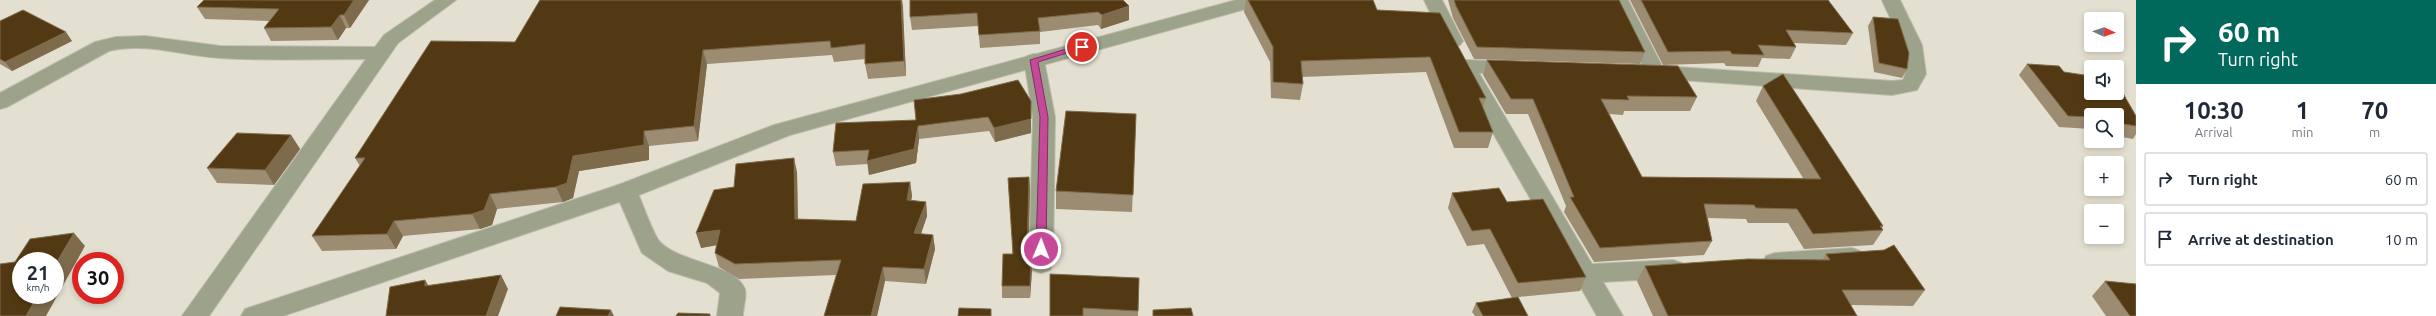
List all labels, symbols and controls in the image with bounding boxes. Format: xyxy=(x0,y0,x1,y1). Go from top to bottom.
north arrow xyxy=(2084,12,2124,52)
map controls xyxy=(2084,12,2124,244)
icon: right xyxy=(2152,16,2204,68)
text: 60 m xyxy=(2218,16,2280,47)
pin xyxy=(1065,30,1099,64)
icon: arrive xyxy=(1071,36,1093,58)
text: Turn right xyxy=(2218,49,2298,69)
button: sound xyxy=(2084,60,2124,100)
text: 10:30 xyxy=(2184,97,2244,124)
text: 1 xyxy=(2296,97,2309,124)
text: 70 xyxy=(2361,97,2388,124)
button: search xyxy=(2084,108,2124,148)
text: Arrival xyxy=(2195,125,2233,139)
text: min xyxy=(2292,125,2313,139)
text: m xyxy=(2369,125,2380,139)
button: + xyxy=(2084,156,2124,196)
icon: right xyxy=(2154,168,2176,190)
text: Turn right xyxy=(2188,171,2258,188)
text: 60 m xyxy=(2385,171,2418,188)
button: − xyxy=(2084,204,2124,244)
position arrow xyxy=(1020,228,1062,270)
icon: arrive xyxy=(2154,228,2176,250)
text: Arrive at destination xyxy=(2188,231,2334,248)
text: 10 m xyxy=(2385,231,2418,248)
speed limit sign: 30 xyxy=(72,252,124,304)
text: 21 xyxy=(27,261,49,284)
text: km/h xyxy=(26,282,50,293)

